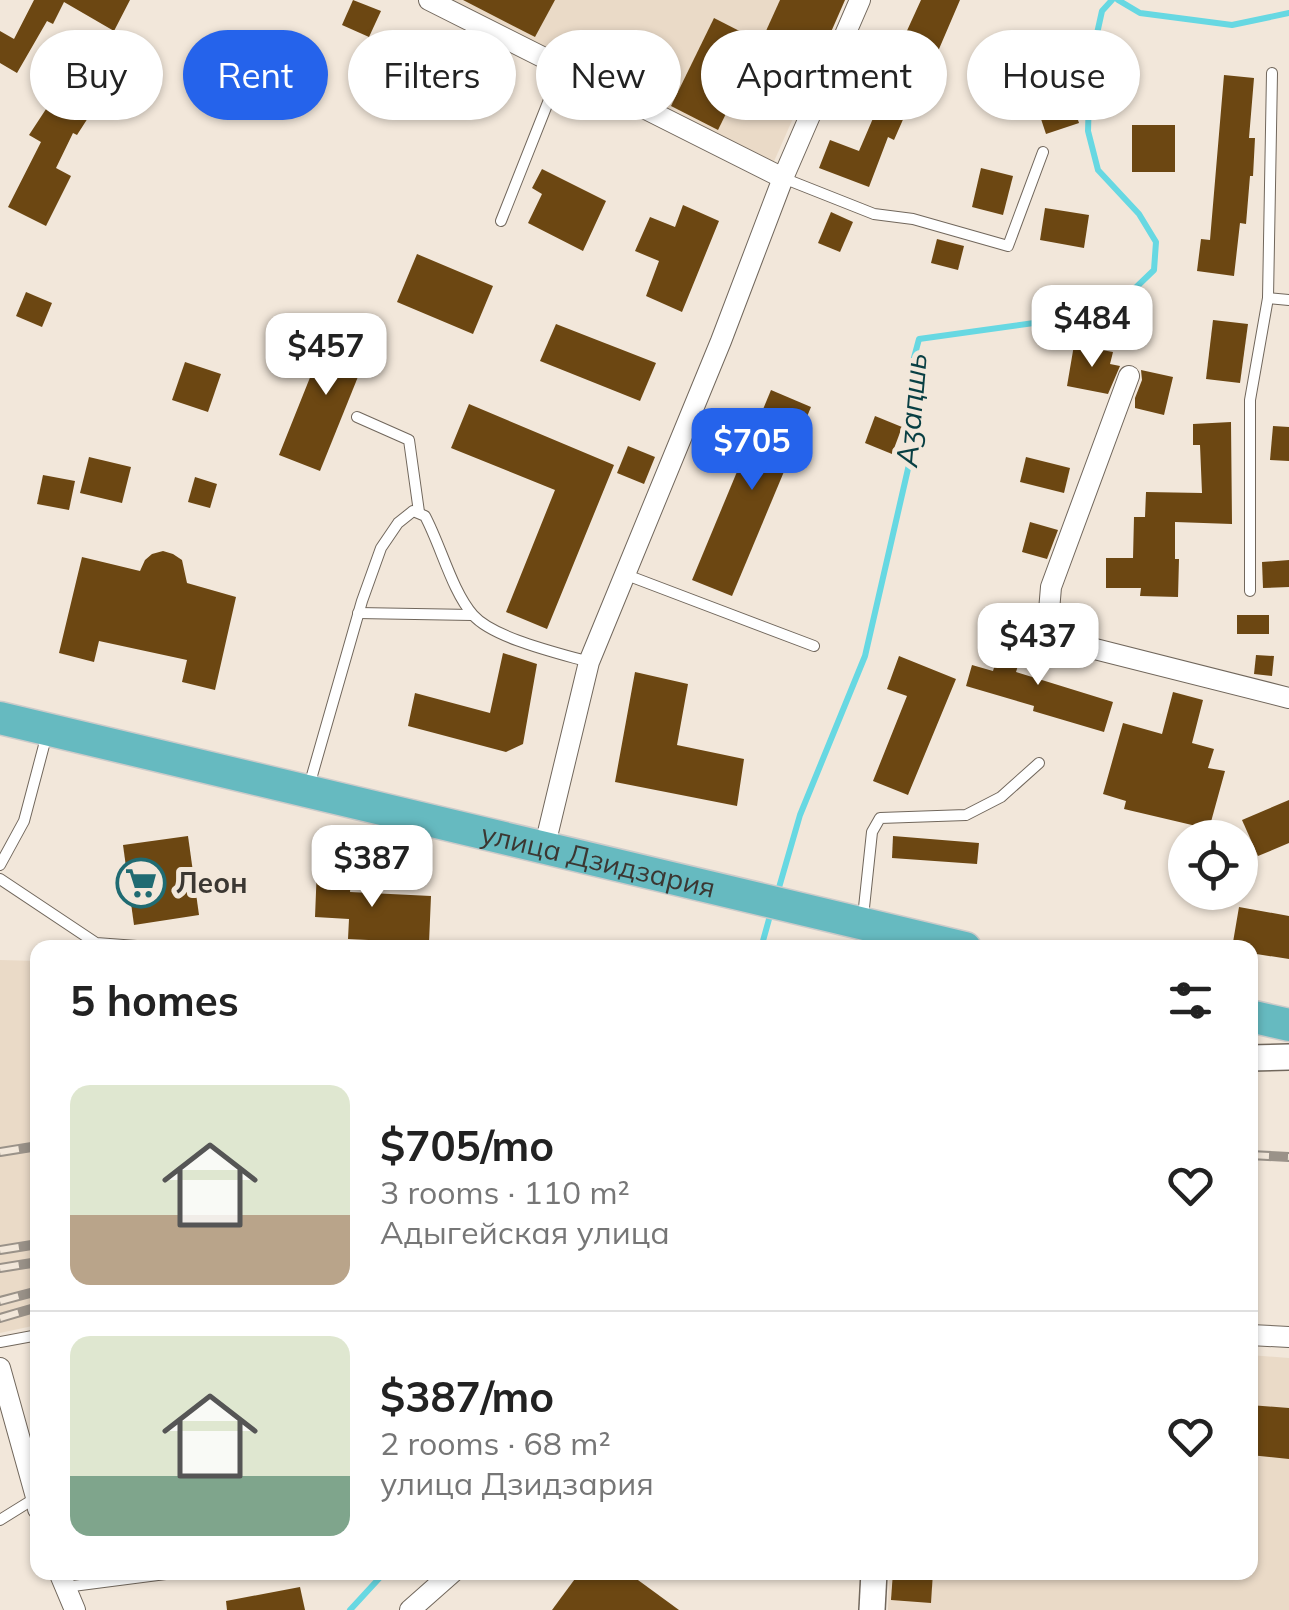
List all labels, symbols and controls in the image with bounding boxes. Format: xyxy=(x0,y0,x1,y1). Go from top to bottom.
chip: Buy xyxy=(30,30,163,120)
chip: Rent xyxy=(183,30,328,120)
chip: Filters xyxy=(348,30,516,120)
chip: New xyxy=(536,30,681,120)
chip: Apartment xyxy=(701,30,947,120)
chip: House xyxy=(967,30,1140,120)
pin: $484 xyxy=(1033,285,1151,370)
text: $484 xyxy=(1054,297,1130,337)
pin: $457 xyxy=(267,313,385,398)
text: $457 xyxy=(288,325,364,365)
water label: Аӡаԥшь xyxy=(887,351,935,470)
pin: $705 xyxy=(693,408,811,493)
text: $705 xyxy=(714,420,790,460)
pin: $437 xyxy=(979,603,1097,688)
text: $437 xyxy=(1000,615,1076,655)
street label: улица Дзидзария xyxy=(478,815,719,905)
map controls xyxy=(1168,820,1258,910)
button: locate xyxy=(1168,820,1258,910)
pin: $387 xyxy=(313,825,431,910)
text: $387 xyxy=(334,837,410,877)
supermarket icon: Леон xyxy=(115,857,167,909)
place label: Леон xyxy=(176,865,248,900)
icon: filters xyxy=(1163,973,1218,1028)
text: 5 homes xyxy=(70,974,239,1027)
text: $705/mo xyxy=(380,1119,554,1172)
icon: home xyxy=(150,1125,270,1245)
icon: heart xyxy=(1163,1158,1218,1213)
text: 3 rooms · 110 m² xyxy=(380,1172,630,1212)
text: Адыгейская улица xyxy=(380,1212,670,1252)
text: $387/mo xyxy=(380,1370,554,1423)
icon: home xyxy=(150,1376,270,1496)
icon: heart xyxy=(1163,1409,1218,1464)
text: 2 rooms · 68 m² xyxy=(380,1423,611,1463)
text: улица Дзидзария xyxy=(380,1463,654,1503)

